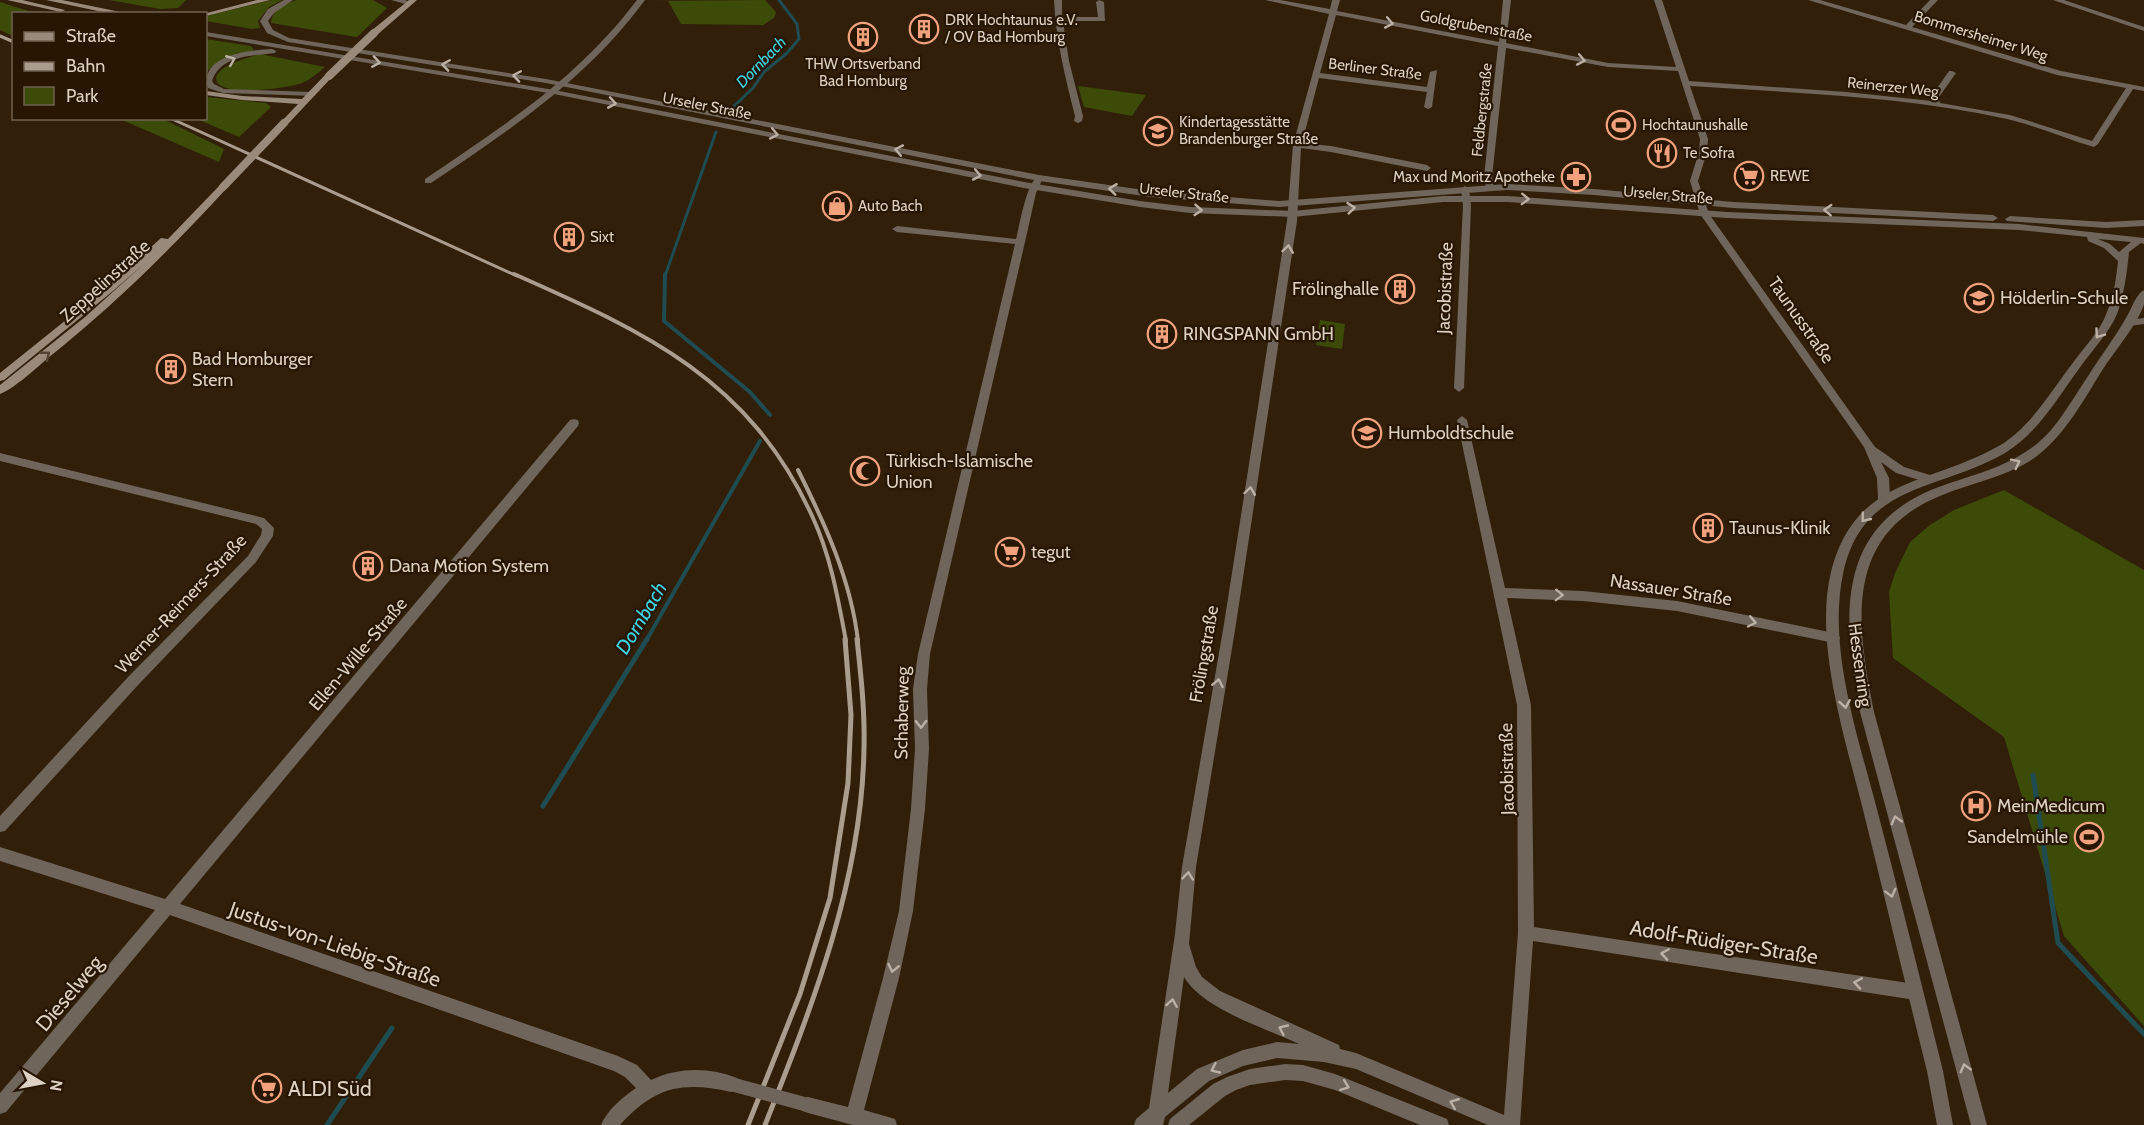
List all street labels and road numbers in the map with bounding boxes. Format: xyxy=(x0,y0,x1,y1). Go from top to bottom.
street label: Goldgrubenstraße xyxy=(1418,6,1534,46)
street label: Bommersheimer Weg xyxy=(1912,7,2051,65)
street label: Berliner Straße xyxy=(1327,54,1423,84)
street label: Feldbergstraße xyxy=(1468,62,1496,158)
street label: Reinerzer Weg xyxy=(1846,73,1940,101)
street label: Urseler Straße xyxy=(661,89,753,123)
street label: Urseler Straße xyxy=(1138,179,1230,207)
street label: Urseler Straße xyxy=(1622,182,1714,208)
street label: Zeppelinstraße xyxy=(56,235,154,327)
street label: Jacobistraße xyxy=(1432,242,1458,335)
street label: Taunusstraße xyxy=(1763,272,1839,368)
street label: Werner-Reimers-Straße xyxy=(111,530,251,678)
street label: Nassauer Straße xyxy=(1608,570,1734,610)
street label: Ellen-Wille-Straße xyxy=(304,593,412,715)
street label: Frölingstraße xyxy=(1185,604,1223,704)
street label: Hessenring xyxy=(1843,622,1877,709)
street label: Schaberweg xyxy=(890,665,914,760)
street label: Jacobistraße xyxy=(1495,723,1519,816)
street label: Justus-von-Liebig-Straße xyxy=(225,896,444,992)
street label: Adolf-Rüdiger-Straße xyxy=(1628,915,1820,969)
street label: Dieselweg xyxy=(30,950,108,1036)

